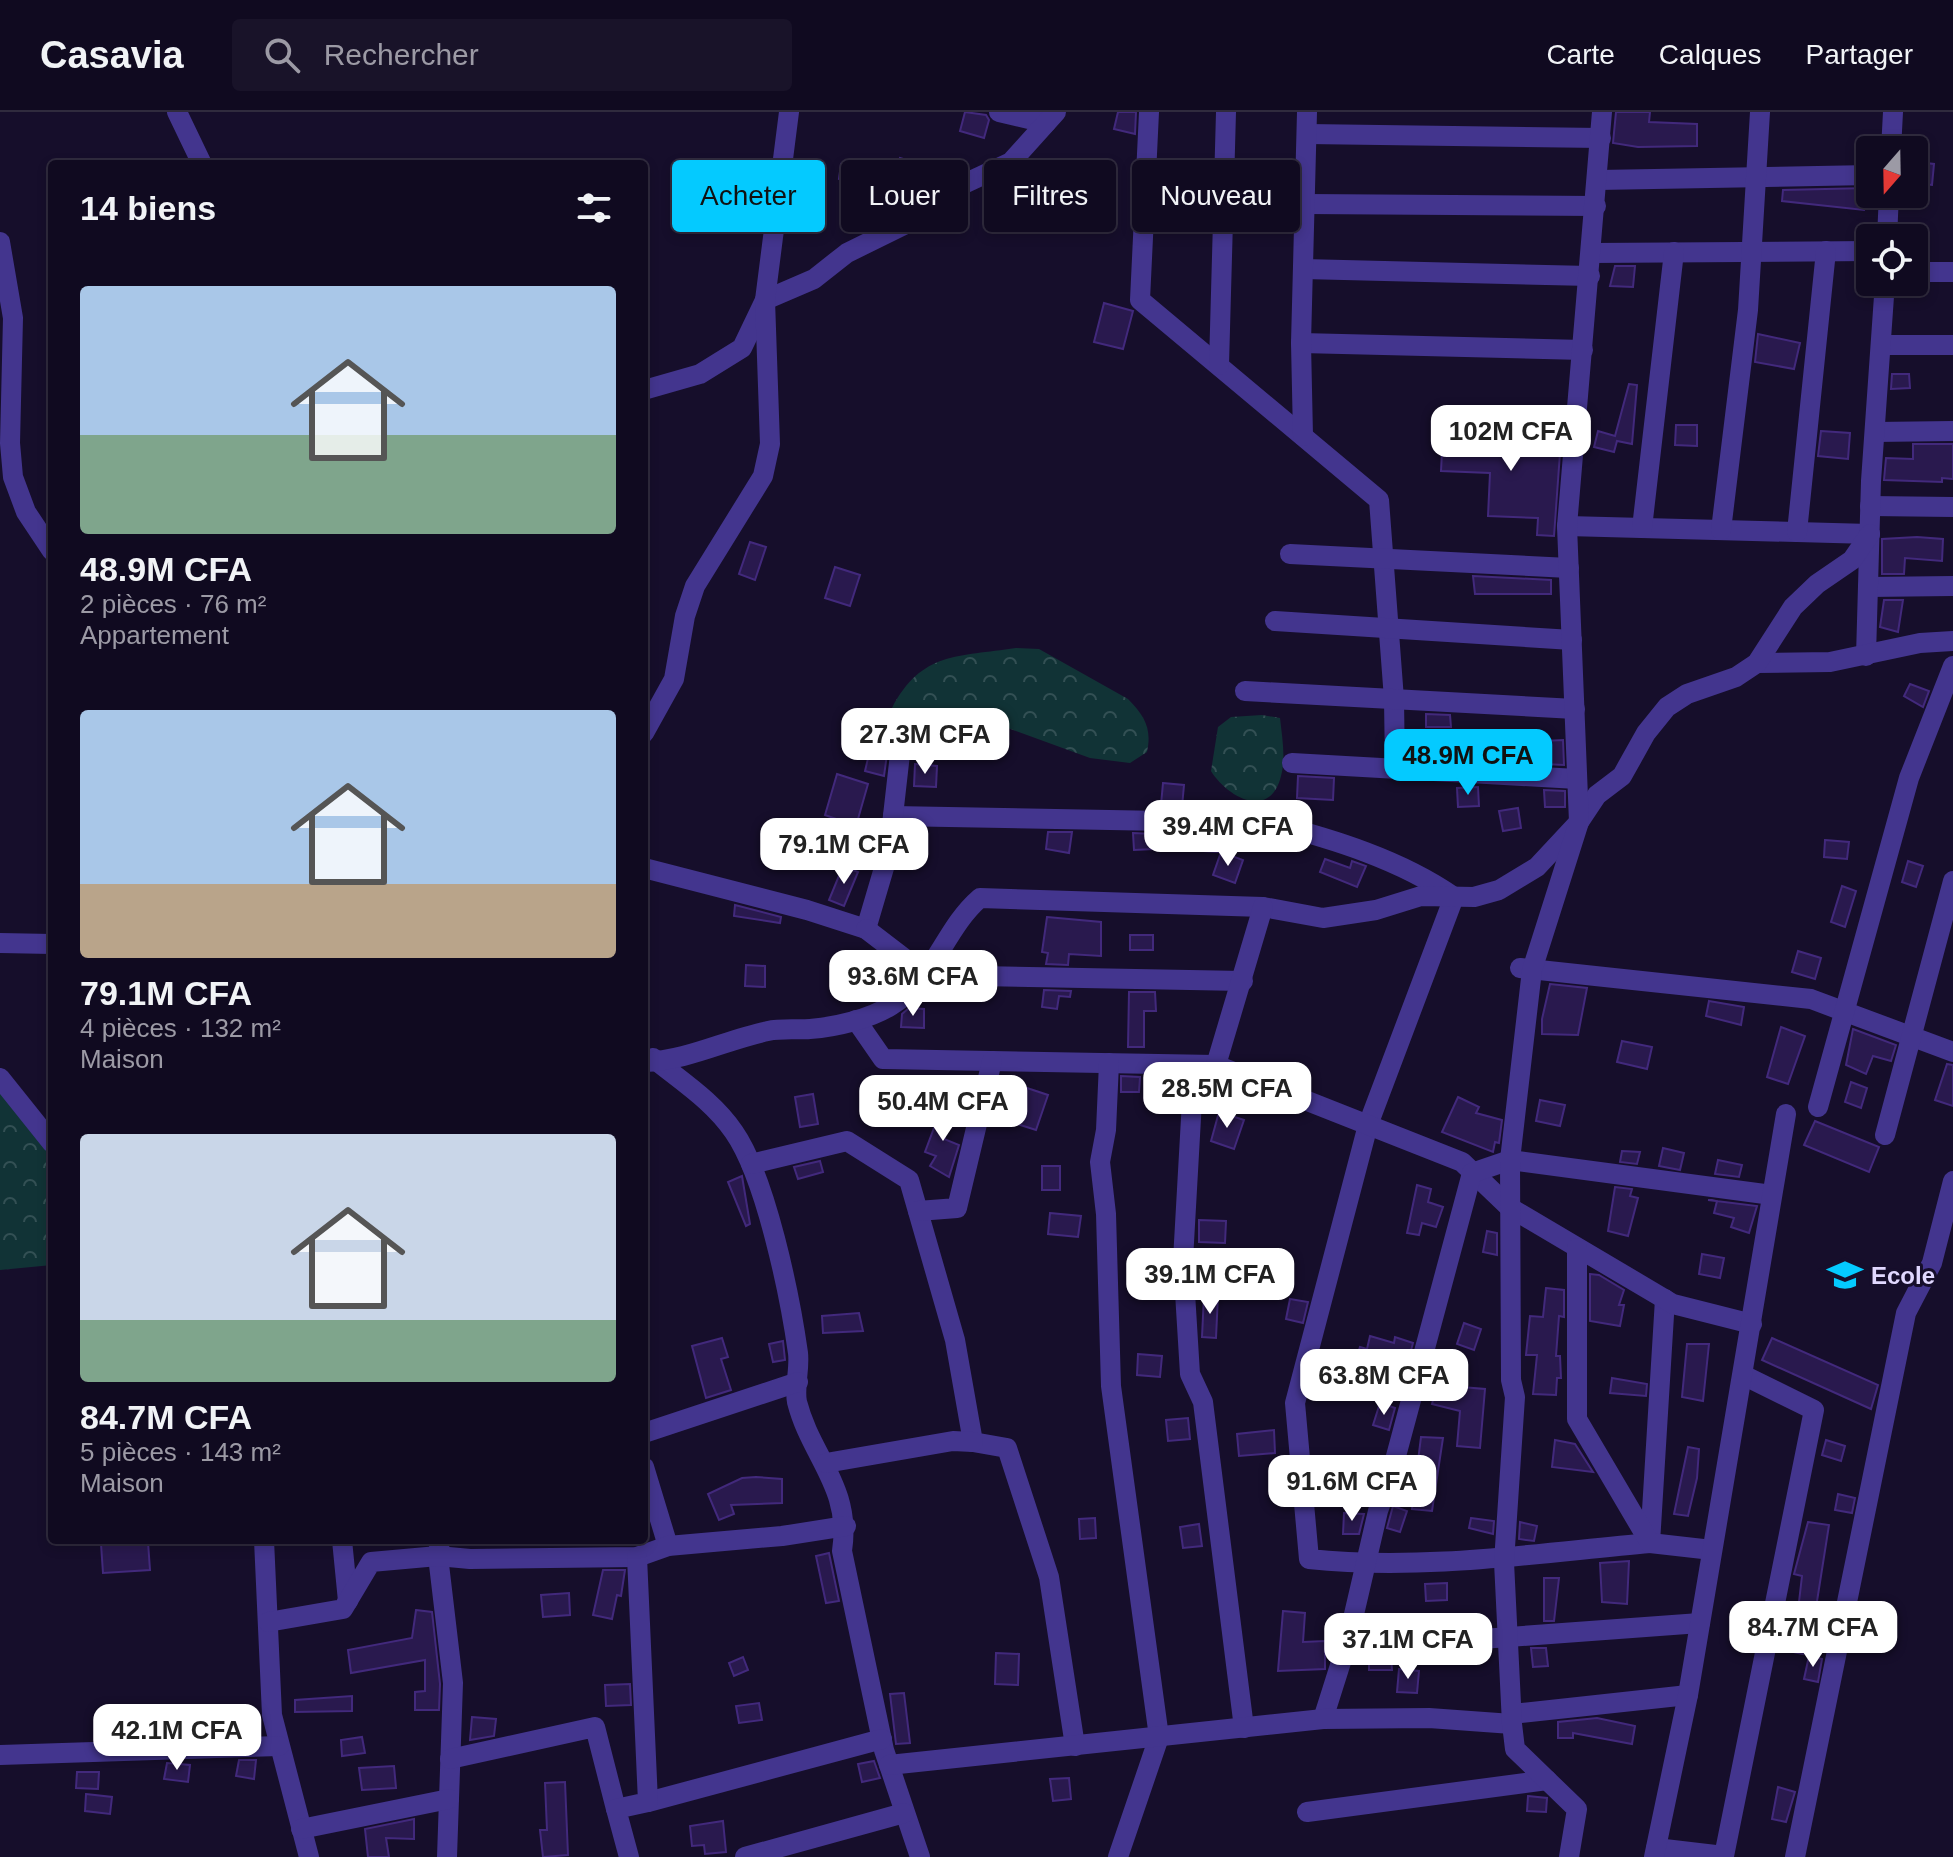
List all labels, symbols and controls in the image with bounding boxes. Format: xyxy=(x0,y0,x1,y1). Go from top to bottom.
search box xyxy=(232,19,792,91)
icon: search xyxy=(260,33,304,77)
text: Casavia xyxy=(40,34,184,76)
text: Rechercher xyxy=(324,38,479,71)
text: Carte xyxy=(1546,39,1615,70)
text: Calques xyxy=(1659,39,1762,70)
text: Partager xyxy=(1806,39,1913,70)
north arrow xyxy=(1856,136,1928,208)
map controls xyxy=(1856,136,1928,296)
chip: Acheter xyxy=(672,160,825,232)
chip: Louer xyxy=(841,160,968,232)
chip: Filtres xyxy=(984,160,1116,232)
chip: Nouveau xyxy=(1132,160,1300,232)
icon: filters xyxy=(572,186,616,230)
text: 14 biens xyxy=(80,189,216,227)
button: locate xyxy=(1856,224,1928,296)
icon: home xyxy=(276,338,420,482)
pin: 102M CFA xyxy=(1428,405,1594,473)
text: 102M CFA xyxy=(1449,416,1573,446)
text: 48.9M CFA xyxy=(80,550,252,588)
text: 2 pièces · 76 m² xyxy=(80,589,266,619)
text: Appartement xyxy=(80,620,229,650)
pin: 27.3M CFA xyxy=(833,708,1017,776)
text: 27.3M CFA xyxy=(859,719,991,749)
pin: 48.9M CFA xyxy=(1376,729,1560,797)
text: 48.9M CFA xyxy=(1402,740,1534,770)
icon: home xyxy=(276,762,420,906)
pin: 39.4M CFA xyxy=(1136,800,1320,868)
text: 39.4M CFA xyxy=(1162,811,1294,841)
pin: 79.1M CFA xyxy=(752,818,936,886)
text: 79.1M CFA xyxy=(778,829,910,859)
pin: 93.6M CFA xyxy=(821,950,1005,1018)
text: 93.6M CFA xyxy=(847,961,979,991)
text: 79.1M CFA xyxy=(80,974,252,1012)
text: 4 pièces · 132 m² xyxy=(80,1013,281,1043)
text: Maison xyxy=(80,1044,164,1074)
pin: 28.5M CFA xyxy=(1135,1062,1319,1130)
text: 28.5M CFA xyxy=(1161,1073,1293,1103)
pin: 50.4M CFA xyxy=(851,1075,1035,1143)
text: 50.4M CFA xyxy=(877,1086,1009,1116)
icon: home xyxy=(276,1186,420,1330)
pin: 39.1M CFA xyxy=(1118,1248,1302,1316)
school or university icon: Ecole xyxy=(1826,1256,1864,1294)
text: 39.1M CFA xyxy=(1144,1259,1276,1289)
place label: Ecole xyxy=(1871,1262,1935,1289)
pin: 63.8M CFA xyxy=(1292,1349,1476,1417)
text: 63.8M CFA xyxy=(1318,1360,1450,1390)
text: 84.7M CFA xyxy=(80,1398,252,1436)
text: 5 pièces · 143 m² xyxy=(80,1437,281,1467)
pin: 91.6M CFA xyxy=(1260,1455,1444,1523)
text: 91.6M CFA xyxy=(1286,1466,1418,1496)
text: Maison xyxy=(80,1468,164,1498)
pin: 84.7M CFA xyxy=(1721,1601,1905,1669)
text: 84.7M CFA xyxy=(1747,1612,1879,1642)
pin: 37.1M CFA xyxy=(1316,1613,1500,1681)
text: 37.1M CFA xyxy=(1342,1624,1474,1654)
pin: 42.1M CFA xyxy=(85,1704,269,1772)
text: 42.1M CFA xyxy=(111,1715,243,1745)

